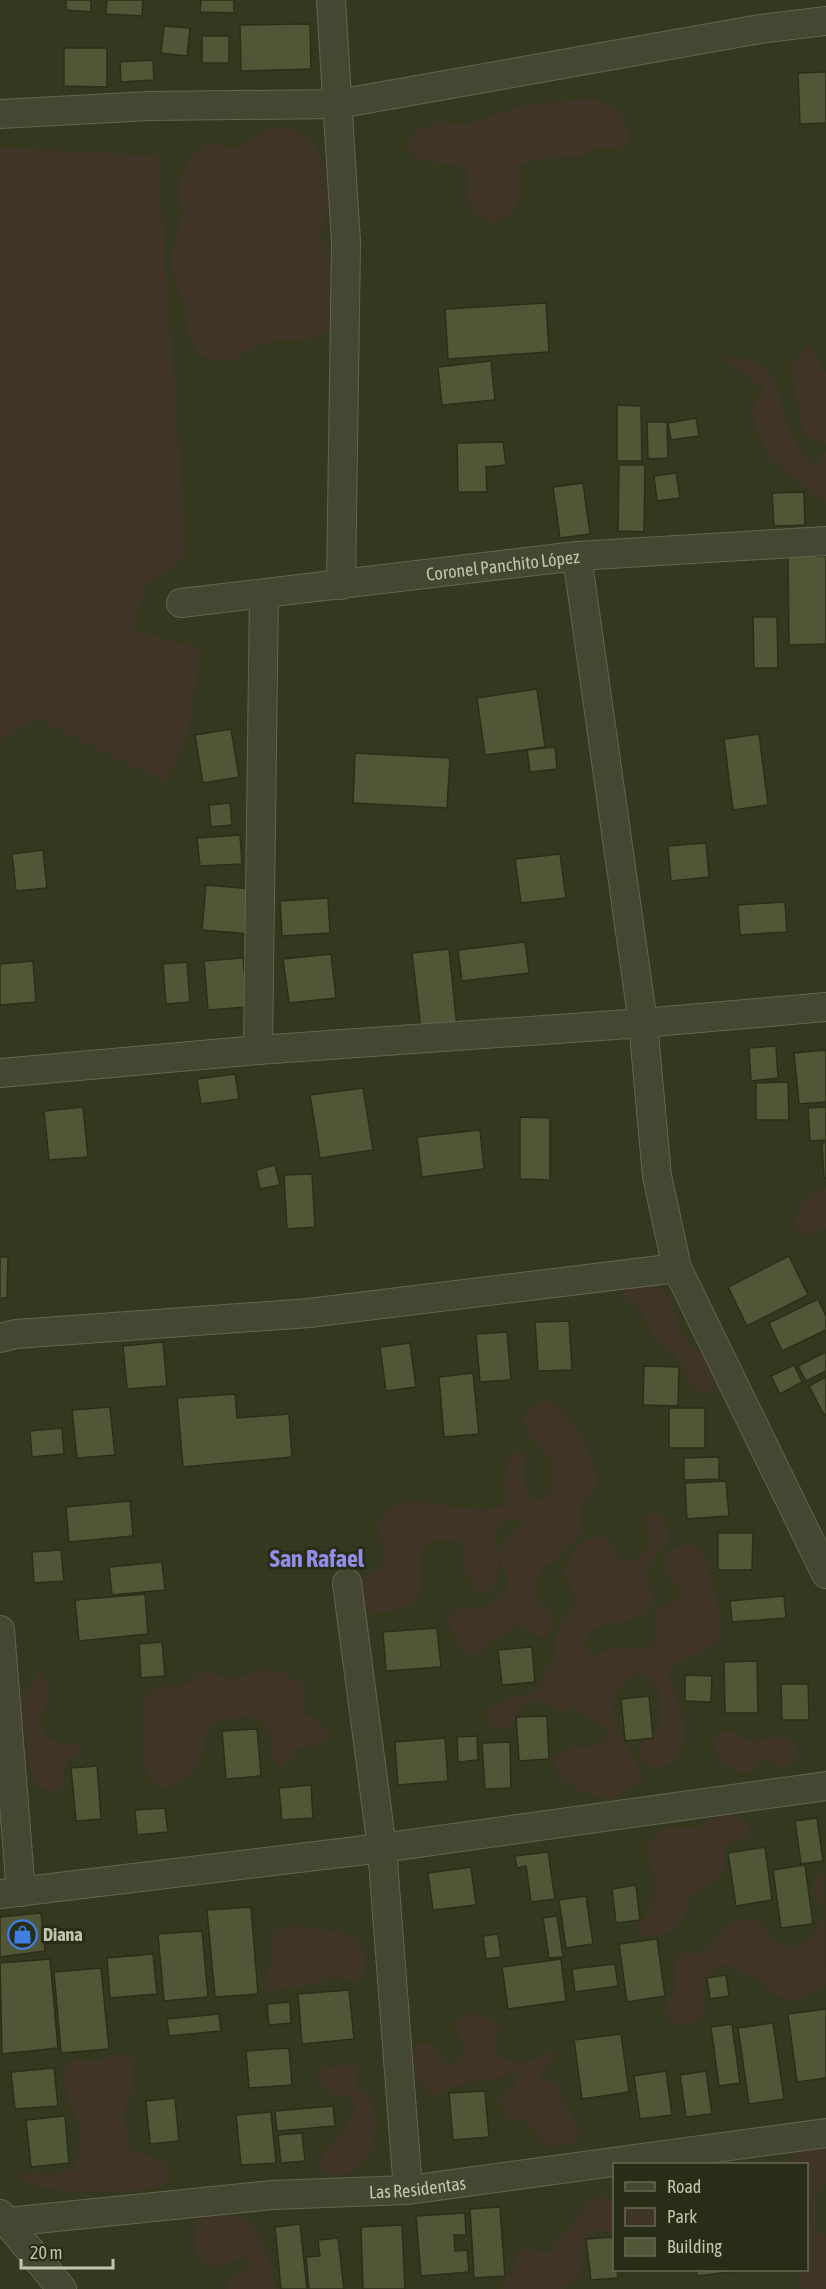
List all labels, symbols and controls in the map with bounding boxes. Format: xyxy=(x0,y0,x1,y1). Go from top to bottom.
street label: Coronel Panchito López xyxy=(425,545,581,584)
district label: San Rafael xyxy=(270,1545,365,1572)
shop icon: Diana xyxy=(6,1918,38,1950)
place label: Diana xyxy=(43,1924,83,1945)
legend xyxy=(613,2163,808,2271)
street label: Las Residentas xyxy=(369,2172,467,2202)
text: Road xyxy=(667,2176,701,2197)
text: Park xyxy=(667,2206,697,2227)
scale bar xyxy=(21,2232,112,2270)
text: Building xyxy=(667,2236,722,2257)
text: 20 m xyxy=(30,2242,62,2263)

